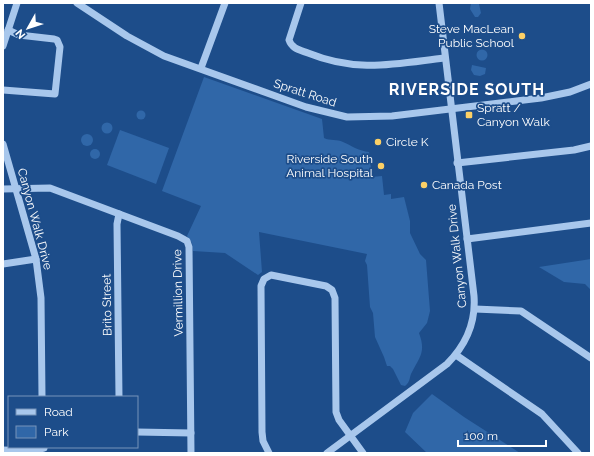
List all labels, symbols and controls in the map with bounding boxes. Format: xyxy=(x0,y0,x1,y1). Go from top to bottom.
north arrow xyxy=(8,8,48,48)
place label: Steve MacLean Public School xyxy=(429,22,515,50)
text: N xyxy=(13,27,28,41)
marker: Steve MacLean Public School xyxy=(517,31,527,41)
street label: Spratt Road xyxy=(272,76,338,110)
district label: RIVERSIDE SOUTH xyxy=(389,80,545,99)
place label: Spratt / Canyon Walk xyxy=(477,101,550,129)
marker: Spratt / Canyon Walk xyxy=(464,110,474,120)
place label: Circle K xyxy=(386,135,429,149)
marker: Circle K xyxy=(373,137,383,147)
place label: Riverside South Animal Hospital xyxy=(286,152,374,180)
marker: Riverside South Animal Hospital xyxy=(376,161,386,171)
street label: Canyon Walk Drive xyxy=(15,167,55,271)
place label: Canada Post xyxy=(432,178,502,192)
marker: Canada Post xyxy=(419,180,429,190)
street label: Canyon Walk Drive xyxy=(445,203,469,309)
street label: Vermillion Drive xyxy=(170,249,186,337)
street label: Brito Street xyxy=(99,274,115,336)
legend xyxy=(8,396,138,448)
text: Road xyxy=(44,405,73,419)
scale bar xyxy=(458,422,546,448)
text: Park xyxy=(44,425,69,439)
text: 100 m xyxy=(464,429,498,443)

